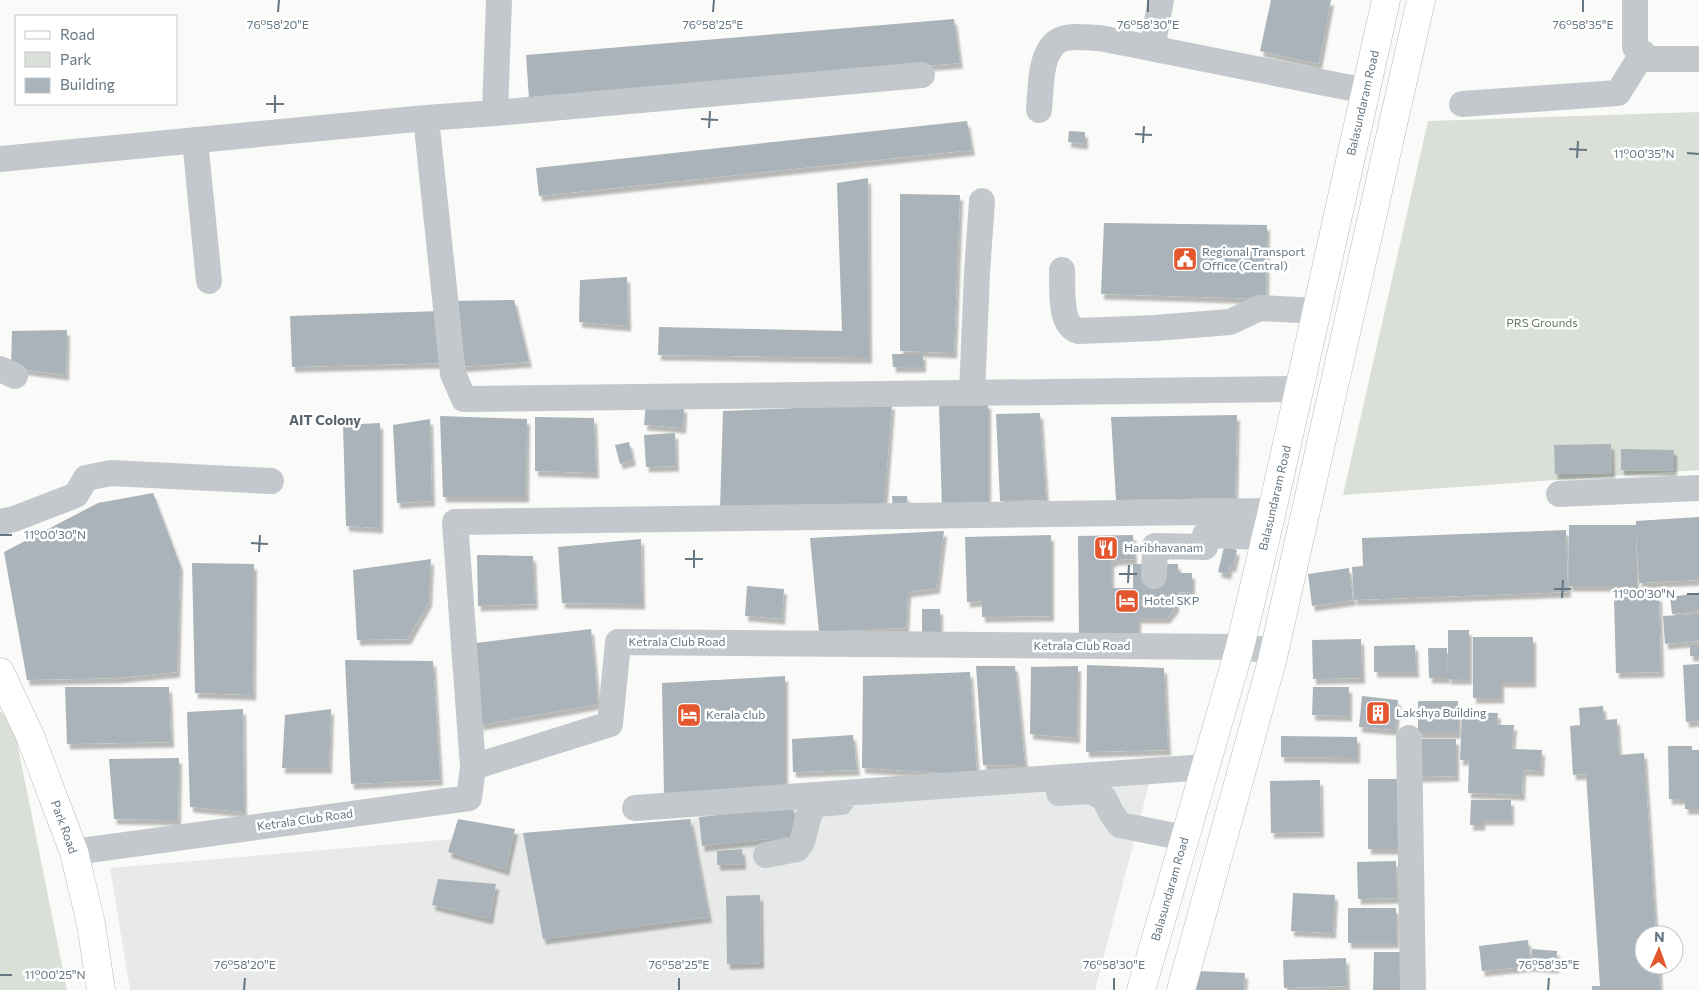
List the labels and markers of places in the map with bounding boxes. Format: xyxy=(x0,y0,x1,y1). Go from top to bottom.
place label: Regional Transport Office (Central) xyxy=(1202,244,1305,272)
public building icon: Regional Transport Office (Central) xyxy=(1172,246,1198,272)
restaurant icon: Haribhavanam xyxy=(1093,535,1119,561)
place label: Haribhavanam xyxy=(1124,540,1203,554)
hotel icon: Hotel SKP xyxy=(1114,588,1140,614)
place label: Hotel SKP xyxy=(1144,593,1200,607)
building icon: Lakshya Building xyxy=(1365,700,1391,726)
hotel icon: Kerala club xyxy=(676,702,702,728)
place label: Lakshya Building xyxy=(1396,705,1487,719)
place label: Kerala club xyxy=(706,707,765,721)

